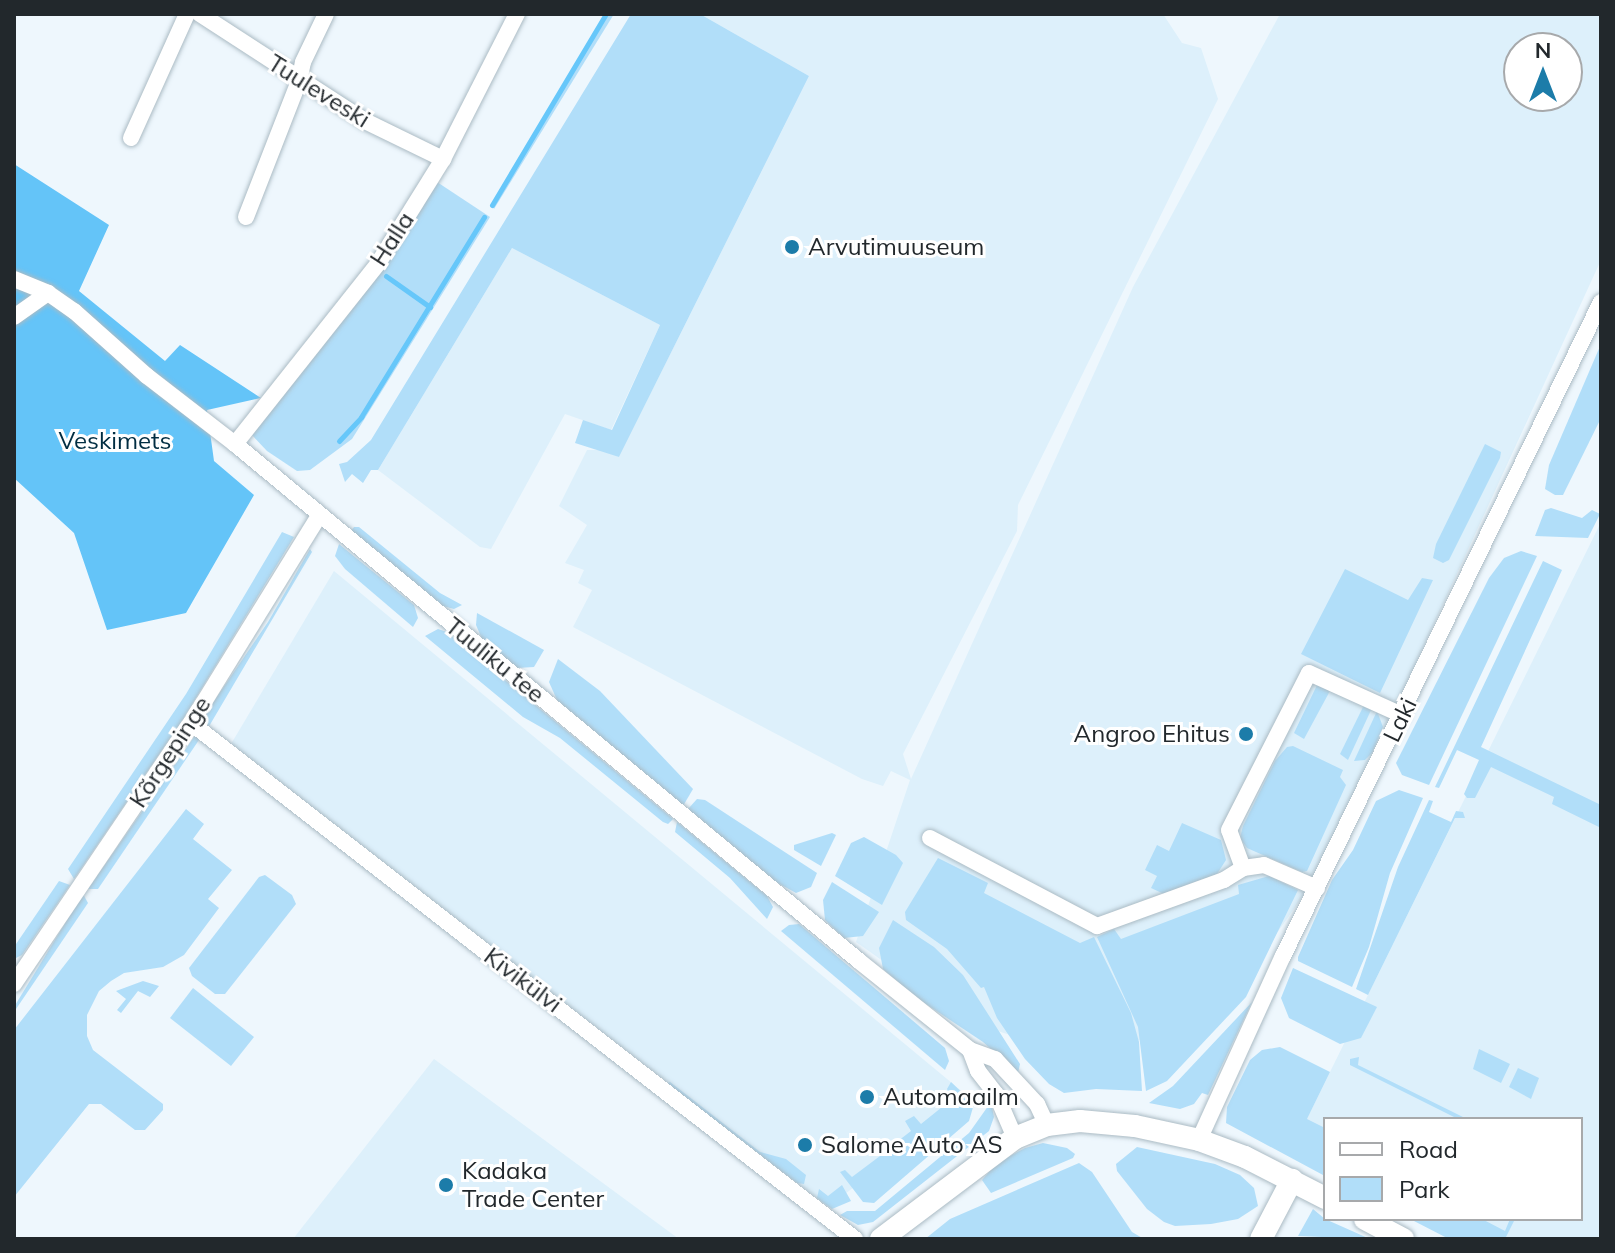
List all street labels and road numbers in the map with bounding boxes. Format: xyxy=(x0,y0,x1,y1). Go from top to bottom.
street label: Tuuleveski xyxy=(263,48,375,134)
street label: Halla xyxy=(364,207,420,271)
street label: Tuuliku tee xyxy=(440,611,550,709)
street label: Kõrgepinge xyxy=(123,691,217,813)
street label: Laki xyxy=(1377,693,1423,747)
street label: Kivikülvi xyxy=(478,941,568,1019)

